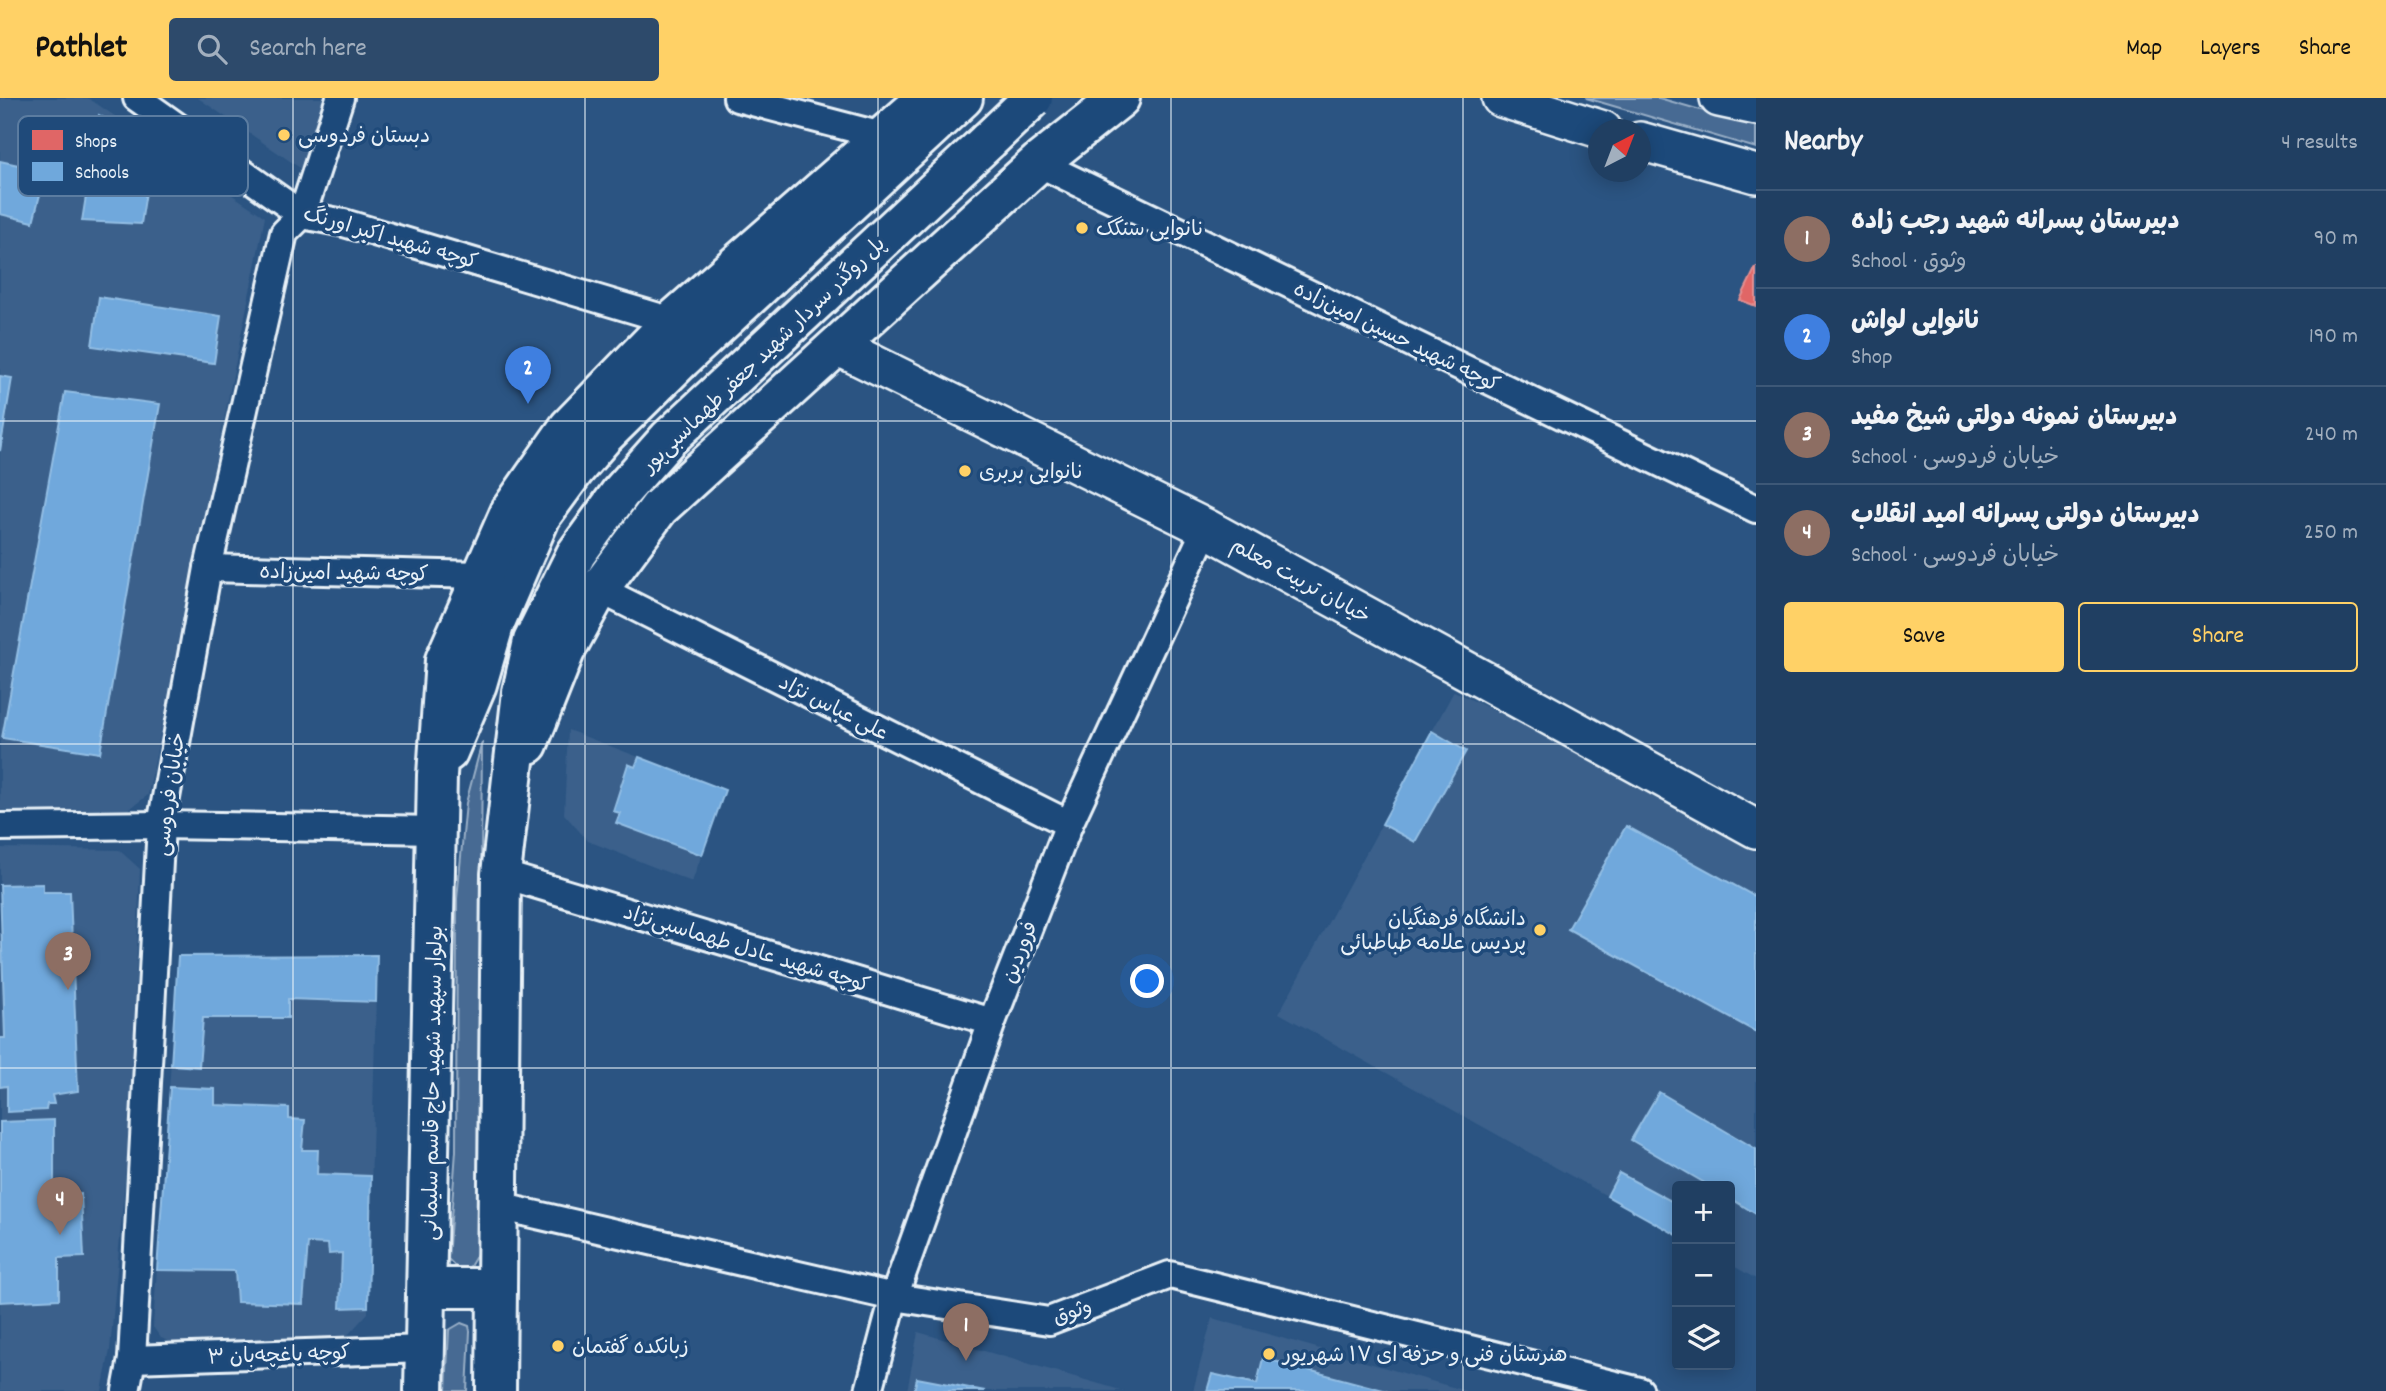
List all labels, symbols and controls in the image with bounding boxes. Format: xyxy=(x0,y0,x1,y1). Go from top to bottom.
search box xyxy=(169,18,659,81)
text: Pathlet xyxy=(35,26,127,73)
icon: search xyxy=(193,30,231,68)
text: Search here xyxy=(249,31,367,68)
text: Map xyxy=(2126,32,2162,66)
text: Layers xyxy=(2200,32,2261,66)
text: Share xyxy=(2299,32,2351,66)
legend xyxy=(18,116,248,196)
north arrow xyxy=(1588,119,1651,182)
text: Nearby xyxy=(1784,122,1862,165)
place label: دبستان فردوسی xyxy=(298,123,430,153)
marker: دبستان فردوسی xyxy=(276,127,292,143)
text: 4 results xyxy=(2281,127,2358,160)
text: Shops xyxy=(75,130,117,157)
text: Schools xyxy=(75,161,129,188)
street label: کوچه شهید اکبر اورنگ xyxy=(299,201,481,279)
text: دبیرستان پسرانه شهید رجب زاده xyxy=(1851,204,2179,241)
place label: نانوایی سنگک xyxy=(1096,216,1204,246)
marker: نانوایی سنگک xyxy=(1074,220,1090,236)
text: 1 xyxy=(1804,223,1810,256)
text: 90 m xyxy=(2314,223,2358,256)
street label: پل روگذر سردار شهید جعفر طهماسبی‌پور xyxy=(635,231,894,483)
text: School · وثوق xyxy=(1851,246,1967,279)
street label: کوچه شهید حسین امین‌زاده xyxy=(1288,276,1504,402)
text: نانوایی لواش xyxy=(1851,304,1981,341)
text: 2 xyxy=(1802,321,1812,354)
text: 190 m xyxy=(2309,321,2358,354)
text: Shop xyxy=(1851,342,1893,375)
pin: 2 xyxy=(505,346,551,404)
text: دبیرستان نمونه دولتی شیخ مفید xyxy=(1851,400,2177,437)
text: 3 xyxy=(1802,419,1812,452)
text: 240 m xyxy=(2305,419,2358,452)
text: School · خیابان فردوسی xyxy=(1851,442,2059,475)
place label: نانوایی بربری xyxy=(979,459,1084,489)
marker: نانوایی بربری xyxy=(957,463,973,479)
text: دبیرستان دولتی پسرانه امید انقلاب xyxy=(1851,498,2200,535)
text: 4 xyxy=(1802,517,1812,550)
text: 250 m xyxy=(2304,517,2358,550)
street label: خیابان تربیت معلم xyxy=(1224,532,1375,633)
text: School · خیابان فردوسی xyxy=(1851,540,2059,573)
street label: کوچه شهید امین‌زاده xyxy=(259,559,429,591)
button: Save xyxy=(1784,602,2064,672)
button: Share xyxy=(2078,602,2358,672)
street label: علی عباس نژاد xyxy=(773,669,893,750)
street label: خیابان فردوسی xyxy=(148,731,196,858)
street label: کوچه شهید عادل طهماسبی‌نژاد xyxy=(619,899,873,1003)
place label: دانشگاه فرهنگیان پردیس علامه طباطبائی xyxy=(1340,906,1526,960)
street label: فروردین xyxy=(996,918,1047,988)
marker: دانشگاه فرهنگیان پردیس علامه طباطبائی xyxy=(1532,922,1548,938)
street label: بولوار سپهبد شهید حاج قاسم سلیمانی xyxy=(417,925,453,1241)
pin: 3 xyxy=(45,932,91,990)
your location xyxy=(1130,964,1164,998)
pin: 4 xyxy=(37,1177,83,1235)
map controls xyxy=(1672,1181,1735,1370)
button: + xyxy=(1672,1181,1735,1244)
button: − xyxy=(1672,1244,1735,1307)
street label: وثوق xyxy=(1049,1293,1097,1334)
pin: 1 xyxy=(943,1303,989,1361)
button: layers xyxy=(1672,1307,1735,1370)
place label: زبانکده گفتمان xyxy=(572,1334,689,1364)
marker: زبانکده گفتمان xyxy=(550,1338,566,1354)
street label: کوچه باغچه‌بان ۳ xyxy=(207,1340,351,1374)
place label: هنرستان فنی و حرفه ای ۱۷ شهریور xyxy=(1281,1342,1567,1372)
marker: هنرستان فنی و حرفه ای ۱۷ شهریور xyxy=(1261,1346,1277,1362)

